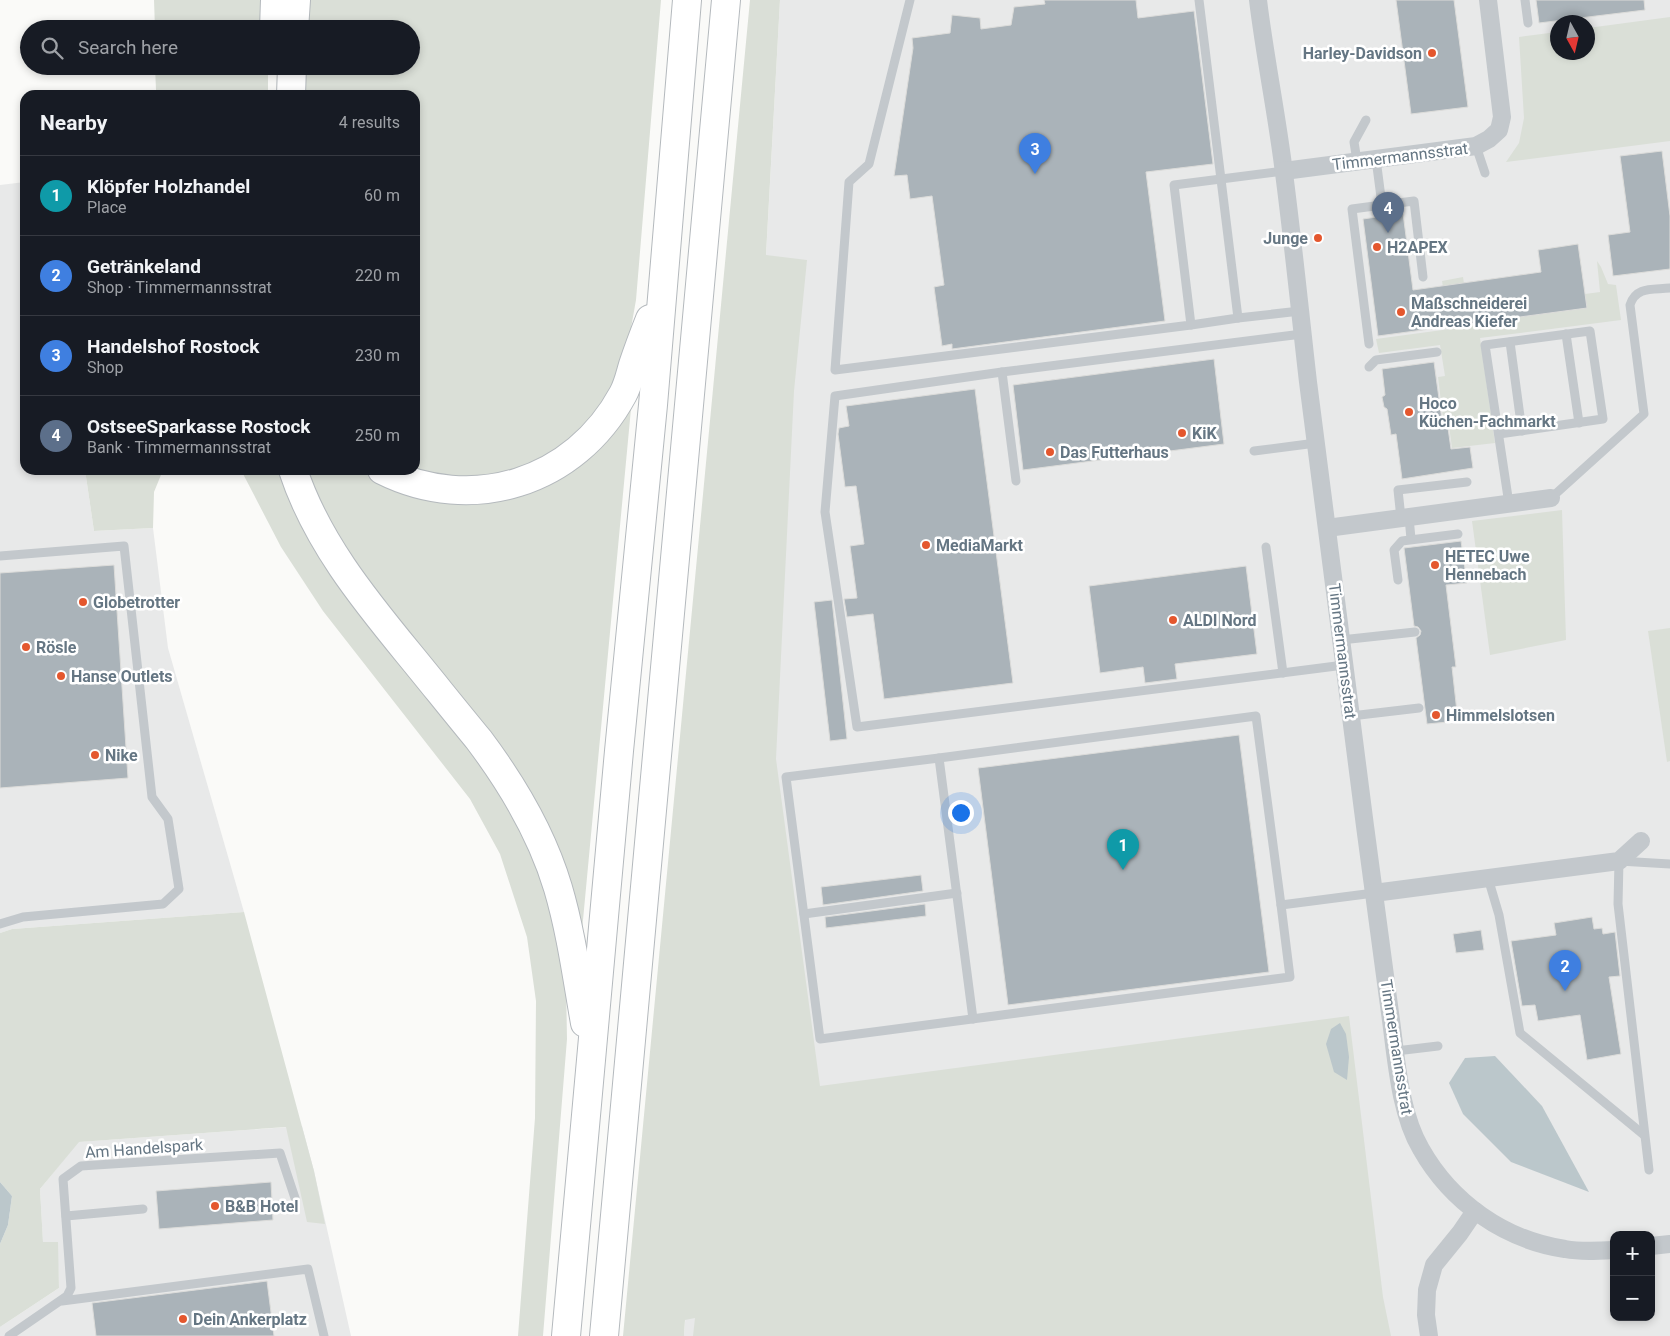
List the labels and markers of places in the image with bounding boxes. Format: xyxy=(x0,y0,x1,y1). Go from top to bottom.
place label: Harley-Davidson xyxy=(1303,44,1422,63)
marker: Harley-Davidson xyxy=(1426,47,1438,59)
pin: 3 xyxy=(1019,133,1051,174)
pin: 4 xyxy=(1372,192,1404,233)
place label: Junge xyxy=(1263,229,1308,248)
marker: Junge xyxy=(1312,232,1324,244)
place label: H2APEX xyxy=(1387,238,1448,257)
marker: H2APEX xyxy=(1371,241,1383,253)
place label: Maßschneiderei Andreas Kiefer xyxy=(1411,294,1527,331)
marker: Maßschneiderei Andreas Kiefer xyxy=(1395,306,1407,318)
place label: Hoco Küchen-Fachmarkt xyxy=(1419,394,1556,431)
marker: Hoco Küchen-Fachmarkt xyxy=(1403,406,1415,418)
place label: KiK xyxy=(1192,424,1217,443)
marker: KiK xyxy=(1176,427,1188,439)
place label: Das Futterhaus xyxy=(1060,443,1169,462)
marker: Das Futterhaus xyxy=(1044,446,1056,458)
place label: MediaMarkt xyxy=(936,536,1023,555)
marker: MediaMarkt xyxy=(920,539,932,551)
place label: HETEC Uwe Hennebach xyxy=(1445,547,1530,584)
marker: HETEC Uwe Hennebach xyxy=(1429,559,1441,571)
place label: Globetrotter xyxy=(93,593,180,612)
marker: Globetrotter xyxy=(77,596,89,608)
place label: ALDI Nord xyxy=(1183,611,1257,630)
marker: ALDI Nord xyxy=(1167,614,1179,626)
place label: Rösle xyxy=(36,638,77,657)
marker: Rösle xyxy=(20,641,32,653)
place label: Hanse Outlets xyxy=(71,667,173,686)
marker: Hanse Outlets xyxy=(55,670,67,682)
place label: Himmelslotsen xyxy=(1446,706,1555,725)
marker: Himmelslotsen xyxy=(1430,709,1442,721)
place label: Nike xyxy=(105,746,138,765)
marker: Nike xyxy=(89,749,101,761)
pin: 1 xyxy=(1107,829,1139,870)
pin: 2 xyxy=(1549,950,1581,991)
place label: B&B Hotel xyxy=(225,1197,299,1216)
marker: B&B Hotel xyxy=(209,1200,221,1212)
place label: Dein Ankerplatz xyxy=(193,1310,307,1329)
marker: Dein Ankerplatz xyxy=(177,1313,189,1325)

